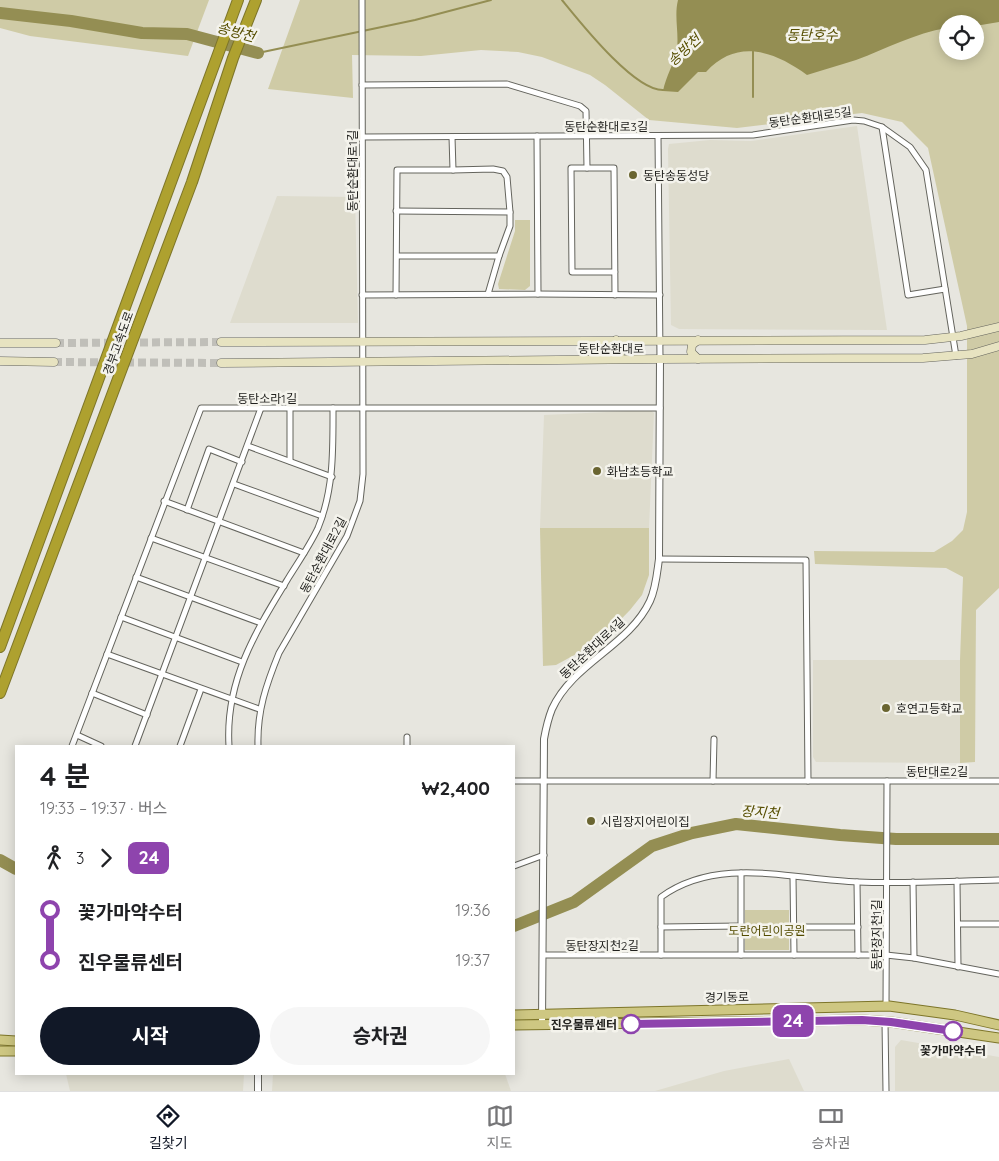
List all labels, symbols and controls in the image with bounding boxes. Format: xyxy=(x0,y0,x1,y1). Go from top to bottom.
map controls xyxy=(939,15,984,60)
button: locate xyxy=(939,15,984,60)
water label: 송방천 xyxy=(215,18,258,46)
water label: 동탄호수 xyxy=(786,26,839,44)
water label: 송방천 xyxy=(664,29,705,70)
street label: 동탄순환대로5길 xyxy=(767,104,853,130)
street label: 동탄순환대로3길 xyxy=(564,119,648,134)
street label: 동탄순환대로1길 xyxy=(345,130,360,212)
place label: 동탄송동성당 xyxy=(643,168,709,183)
marker: 동탄송동성당 xyxy=(627,169,639,181)
street label: 경부고속도로 xyxy=(100,309,136,377)
street label: 동탄순환대로 xyxy=(578,341,644,356)
street label: 동탄소라1길 xyxy=(237,391,297,406)
place label: 화남초등학교 xyxy=(607,464,673,479)
marker: 화남초등학교 xyxy=(591,465,603,477)
street label: 동탄순환대로2길 xyxy=(297,514,349,596)
street label: 동탄순환대로4길 xyxy=(556,614,628,682)
place label: 호연고등학교 xyxy=(896,701,962,716)
marker: 호연고등학교 xyxy=(880,702,892,714)
text: 4 분 xyxy=(40,758,90,793)
street label: 동탄대로2길 xyxy=(906,764,968,779)
text: ₩2,400 xyxy=(422,776,490,800)
text: 19:33 – 19:37 · 버스 xyxy=(40,798,167,818)
water label: 장지천 xyxy=(740,802,781,822)
place label: 시립장지어린이집 xyxy=(601,814,689,829)
marker: 시립장지어린이집 xyxy=(585,815,597,827)
icon: walk xyxy=(40,844,68,872)
icon: forward xyxy=(92,844,120,872)
text: 24 xyxy=(138,846,159,869)
text: 3 xyxy=(76,848,84,868)
text: 꽃가마약수터 xyxy=(78,900,183,924)
text: 19:36 xyxy=(455,900,490,920)
street label: 동탄장지천1길 xyxy=(869,900,884,970)
park label: 도란어린이공원 xyxy=(728,923,806,938)
street label: 동탄장지천2길 xyxy=(566,938,638,953)
text: 진우물류센터 xyxy=(78,950,183,974)
text: 19:37 xyxy=(456,950,490,970)
street label: 경기동로 xyxy=(705,989,749,1005)
line badge: 24 xyxy=(770,1005,816,1037)
button: 시작 xyxy=(40,1007,260,1065)
button: 승차권 xyxy=(270,1007,490,1065)
text: 24 xyxy=(783,1009,803,1032)
marker: 진우물류센터 xyxy=(621,1014,641,1034)
place label: 진우물류센터 xyxy=(551,1017,617,1032)
marker: 꽃가마약수터 xyxy=(943,1021,963,1041)
place label: 꽃가마약수터 xyxy=(920,1043,986,1058)
tab: 길찾기 xyxy=(149,1102,188,1152)
tab: 지도 xyxy=(486,1102,514,1152)
tab: 승차권 xyxy=(811,1102,850,1152)

